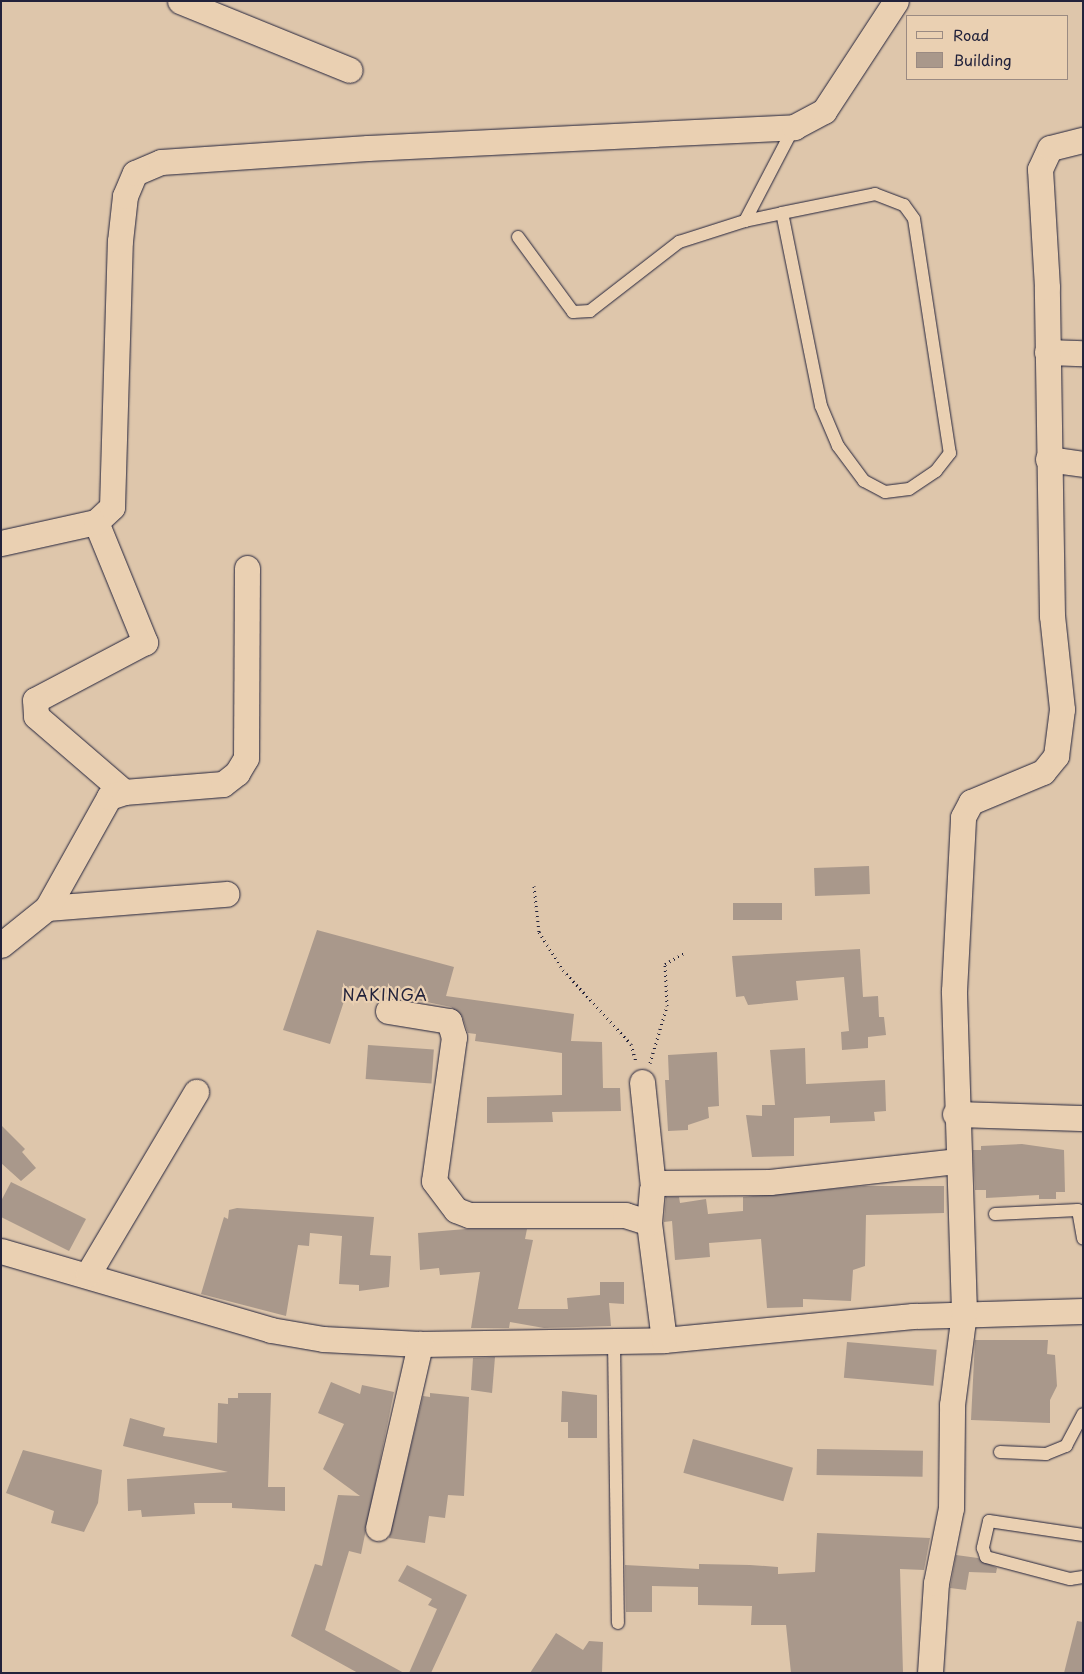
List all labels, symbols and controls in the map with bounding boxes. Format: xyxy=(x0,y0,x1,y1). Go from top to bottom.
legend xyxy=(906,15,1069,80)
text: Road xyxy=(953,23,989,46)
text: Building xyxy=(953,48,1012,71)
district label: NAKINGA xyxy=(341,984,429,1004)

